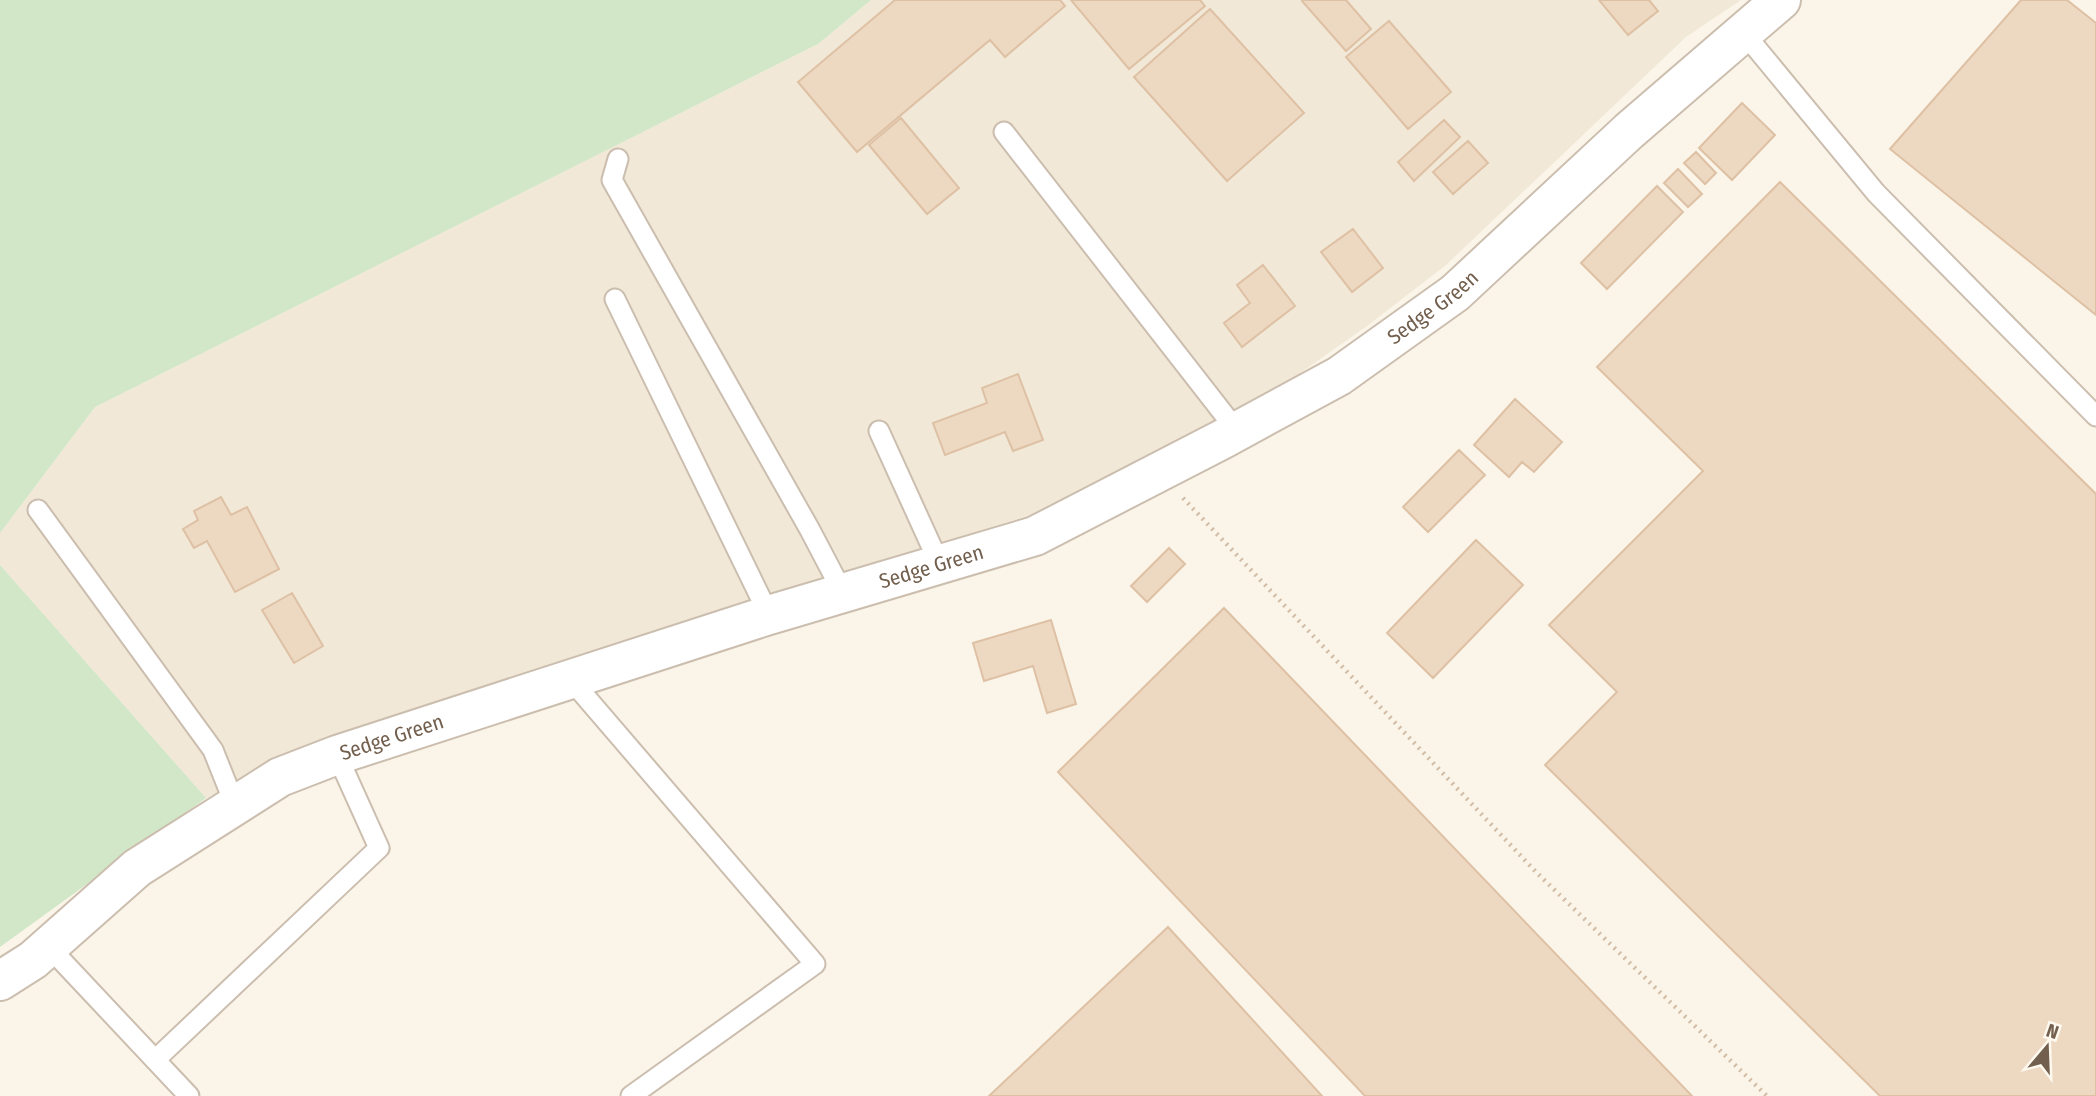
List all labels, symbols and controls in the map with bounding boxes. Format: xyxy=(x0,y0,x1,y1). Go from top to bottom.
street label: Sedge Green xyxy=(1382,265,1484,350)
street label: Sedge Green xyxy=(876,539,987,595)
street label: Sedge Green xyxy=(336,708,447,766)
north arrow xyxy=(2012,1012,2082,1082)
text: N xyxy=(2043,1019,2062,1044)

